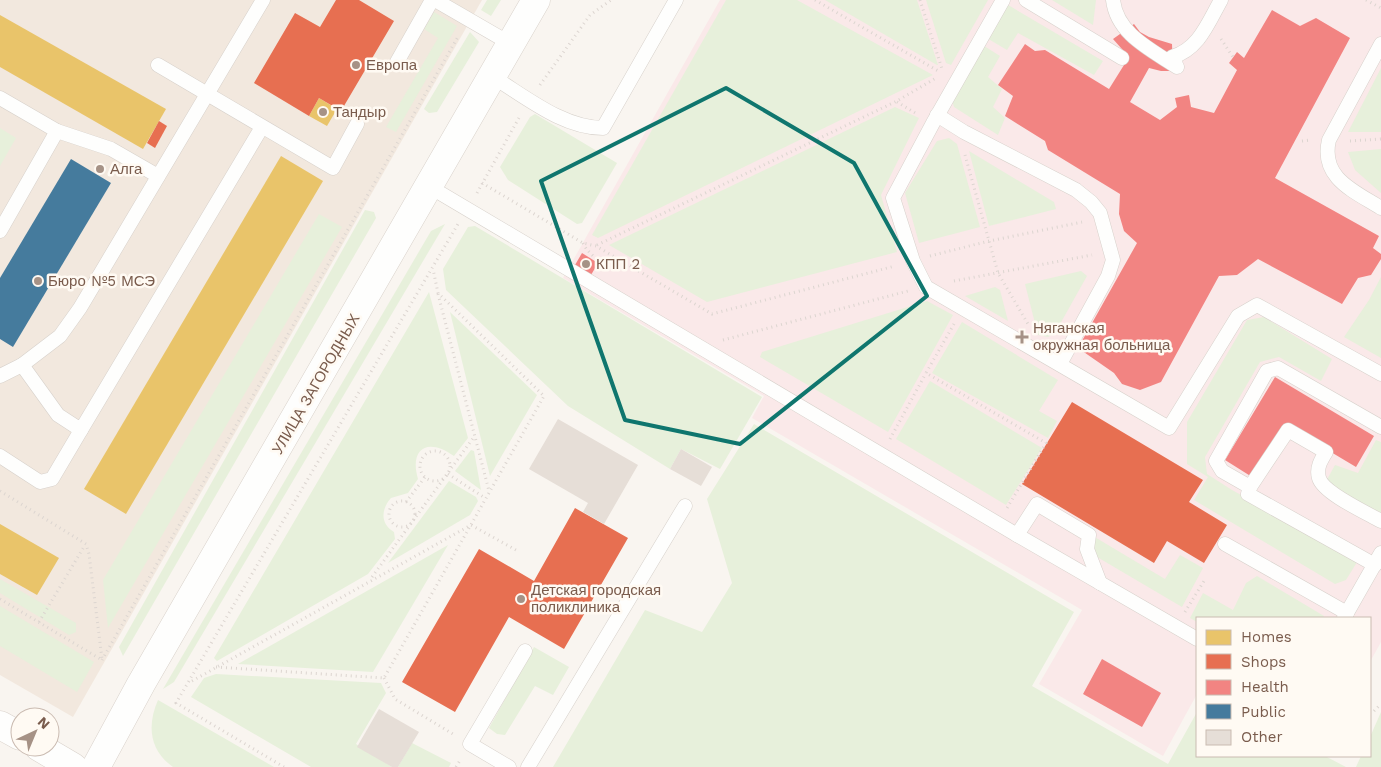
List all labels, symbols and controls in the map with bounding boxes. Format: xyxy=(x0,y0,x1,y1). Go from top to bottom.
place label: Европа xyxy=(366,56,418,74)
marker: Европа xyxy=(350,59,362,71)
place label: Тандыр xyxy=(333,103,386,121)
marker: Тандыр xyxy=(317,106,329,118)
place label: Алга xyxy=(110,160,143,178)
marker: Алга xyxy=(94,163,106,175)
place label: КПП 2 xyxy=(596,255,640,273)
marker: КПП 2 xyxy=(580,258,592,270)
place label: Бюро №5 МСЭ xyxy=(48,272,155,290)
marker: Бюро №5 МСЭ xyxy=(32,275,44,287)
street label: УЛИЦА ЗАГОРОДНЫХ xyxy=(268,311,364,457)
place label: Няганская окружная больница xyxy=(1033,319,1171,354)
marker: Няганская окружная больница xyxy=(1015,330,1029,344)
place label: Детская городская поликлиника xyxy=(531,581,661,616)
marker: Детская городская поликлиника xyxy=(515,593,527,605)
legend xyxy=(1196,617,1371,757)
text: Homes xyxy=(1241,628,1292,646)
text: Shops xyxy=(1241,653,1286,671)
text: Health xyxy=(1241,678,1289,696)
text: Public xyxy=(1241,703,1286,721)
north arrow xyxy=(10,707,60,757)
text: N xyxy=(35,713,53,732)
text: Other xyxy=(1241,728,1283,746)

